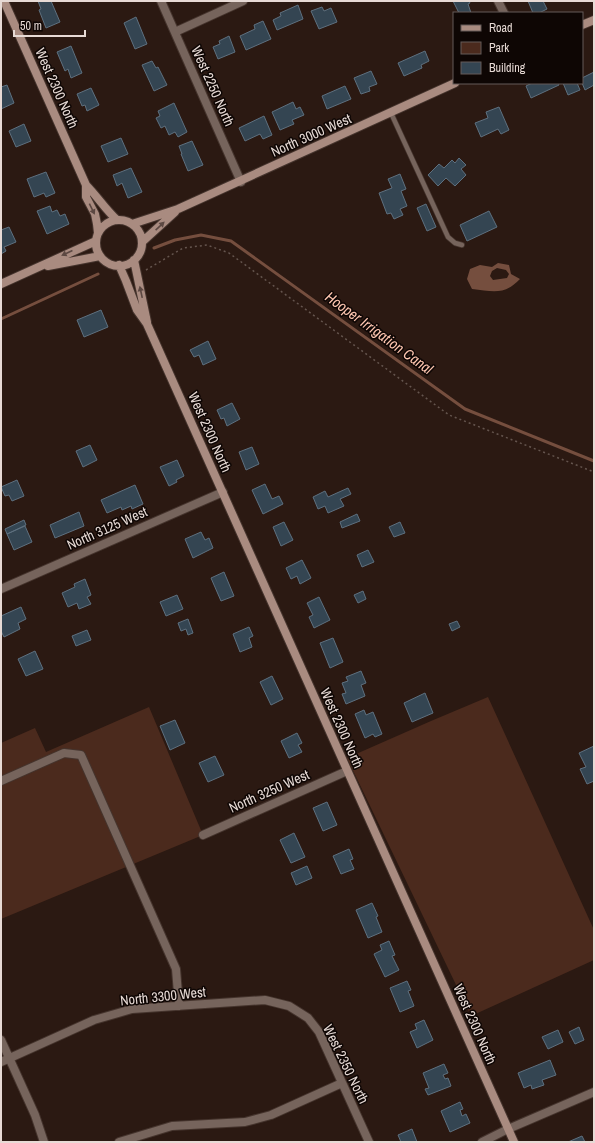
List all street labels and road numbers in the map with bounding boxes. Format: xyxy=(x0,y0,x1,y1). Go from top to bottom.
street label: West 2250 North xyxy=(187,43,239,129)
street label: West 2300 North xyxy=(31,45,83,131)
street label: North 3000 West xyxy=(268,109,354,161)
street label: West 2300 North xyxy=(184,389,236,475)
street label: North 3125 West xyxy=(64,502,150,554)
street label: West 2300 North xyxy=(316,685,368,771)
street label: North 3250 West xyxy=(226,765,312,817)
street label: West 2300 North xyxy=(449,981,501,1067)
street label: North 3300 West xyxy=(119,983,207,1009)
street label: West 2350 North xyxy=(319,1021,373,1107)

